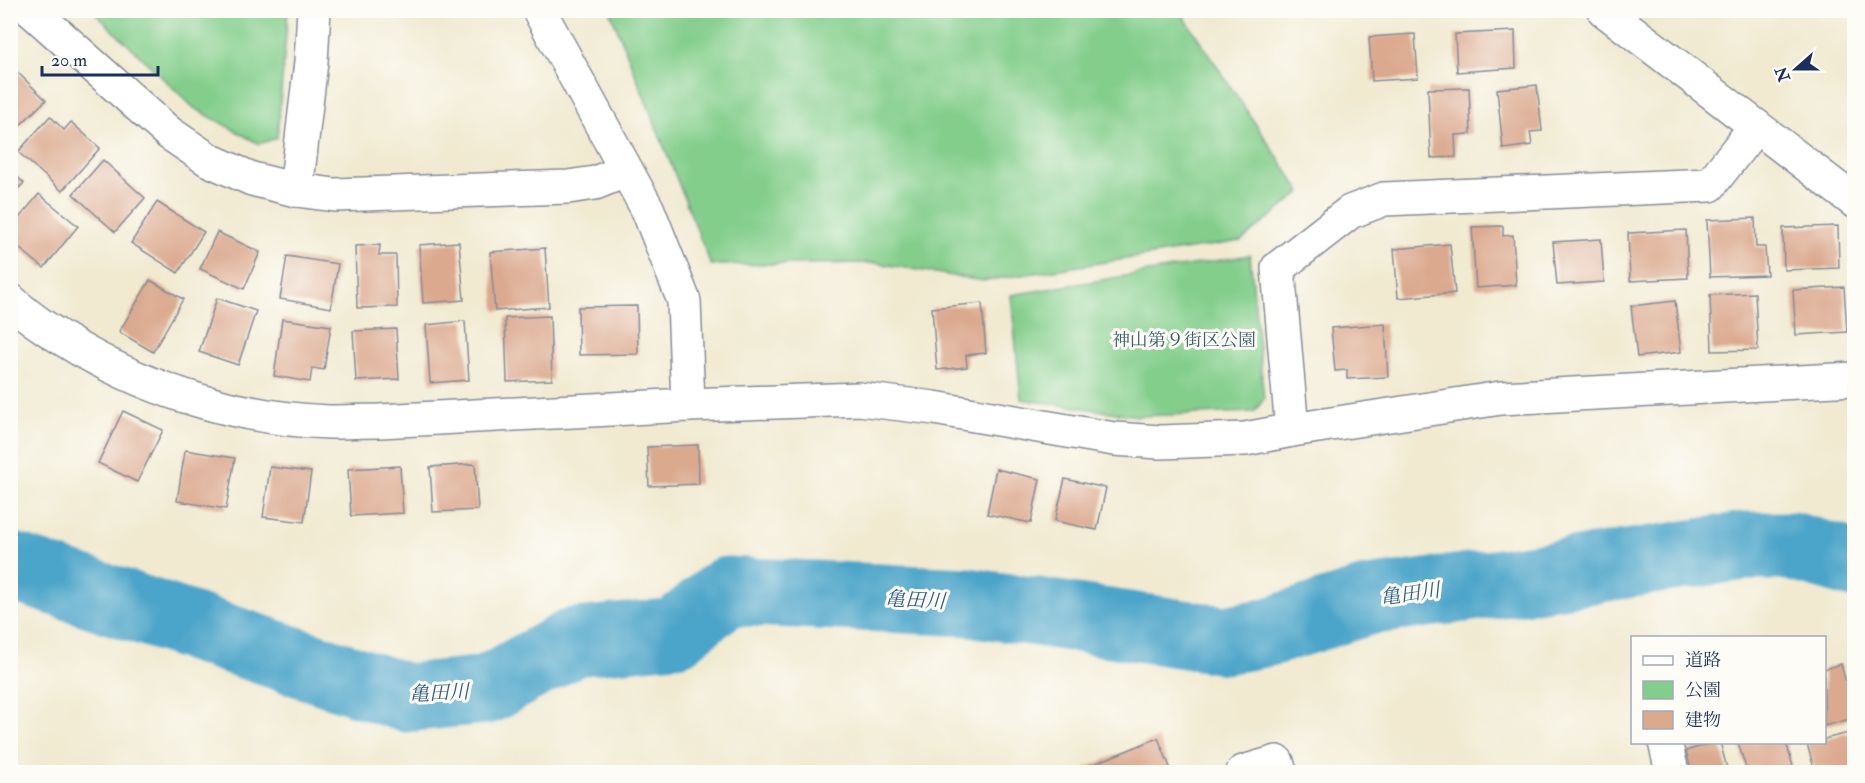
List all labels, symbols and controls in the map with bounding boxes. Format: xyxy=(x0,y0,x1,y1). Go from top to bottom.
scale bar xyxy=(42,39,158,77)
north arrow xyxy=(1766,39,1826,99)
text: 20 m xyxy=(51,49,87,72)
text: N xyxy=(1771,63,1795,85)
park label: 神山第９街区公園 xyxy=(1112,329,1256,352)
water label: 亀田川 xyxy=(1379,577,1443,611)
water label: 亀田川 xyxy=(884,586,948,614)
legend xyxy=(1631,636,1826,744)
text: 道路 xyxy=(1685,649,1721,672)
water label: 亀田川 xyxy=(408,679,472,707)
text: 公園 xyxy=(1685,679,1721,702)
text: 建物 xyxy=(1685,709,1721,732)

